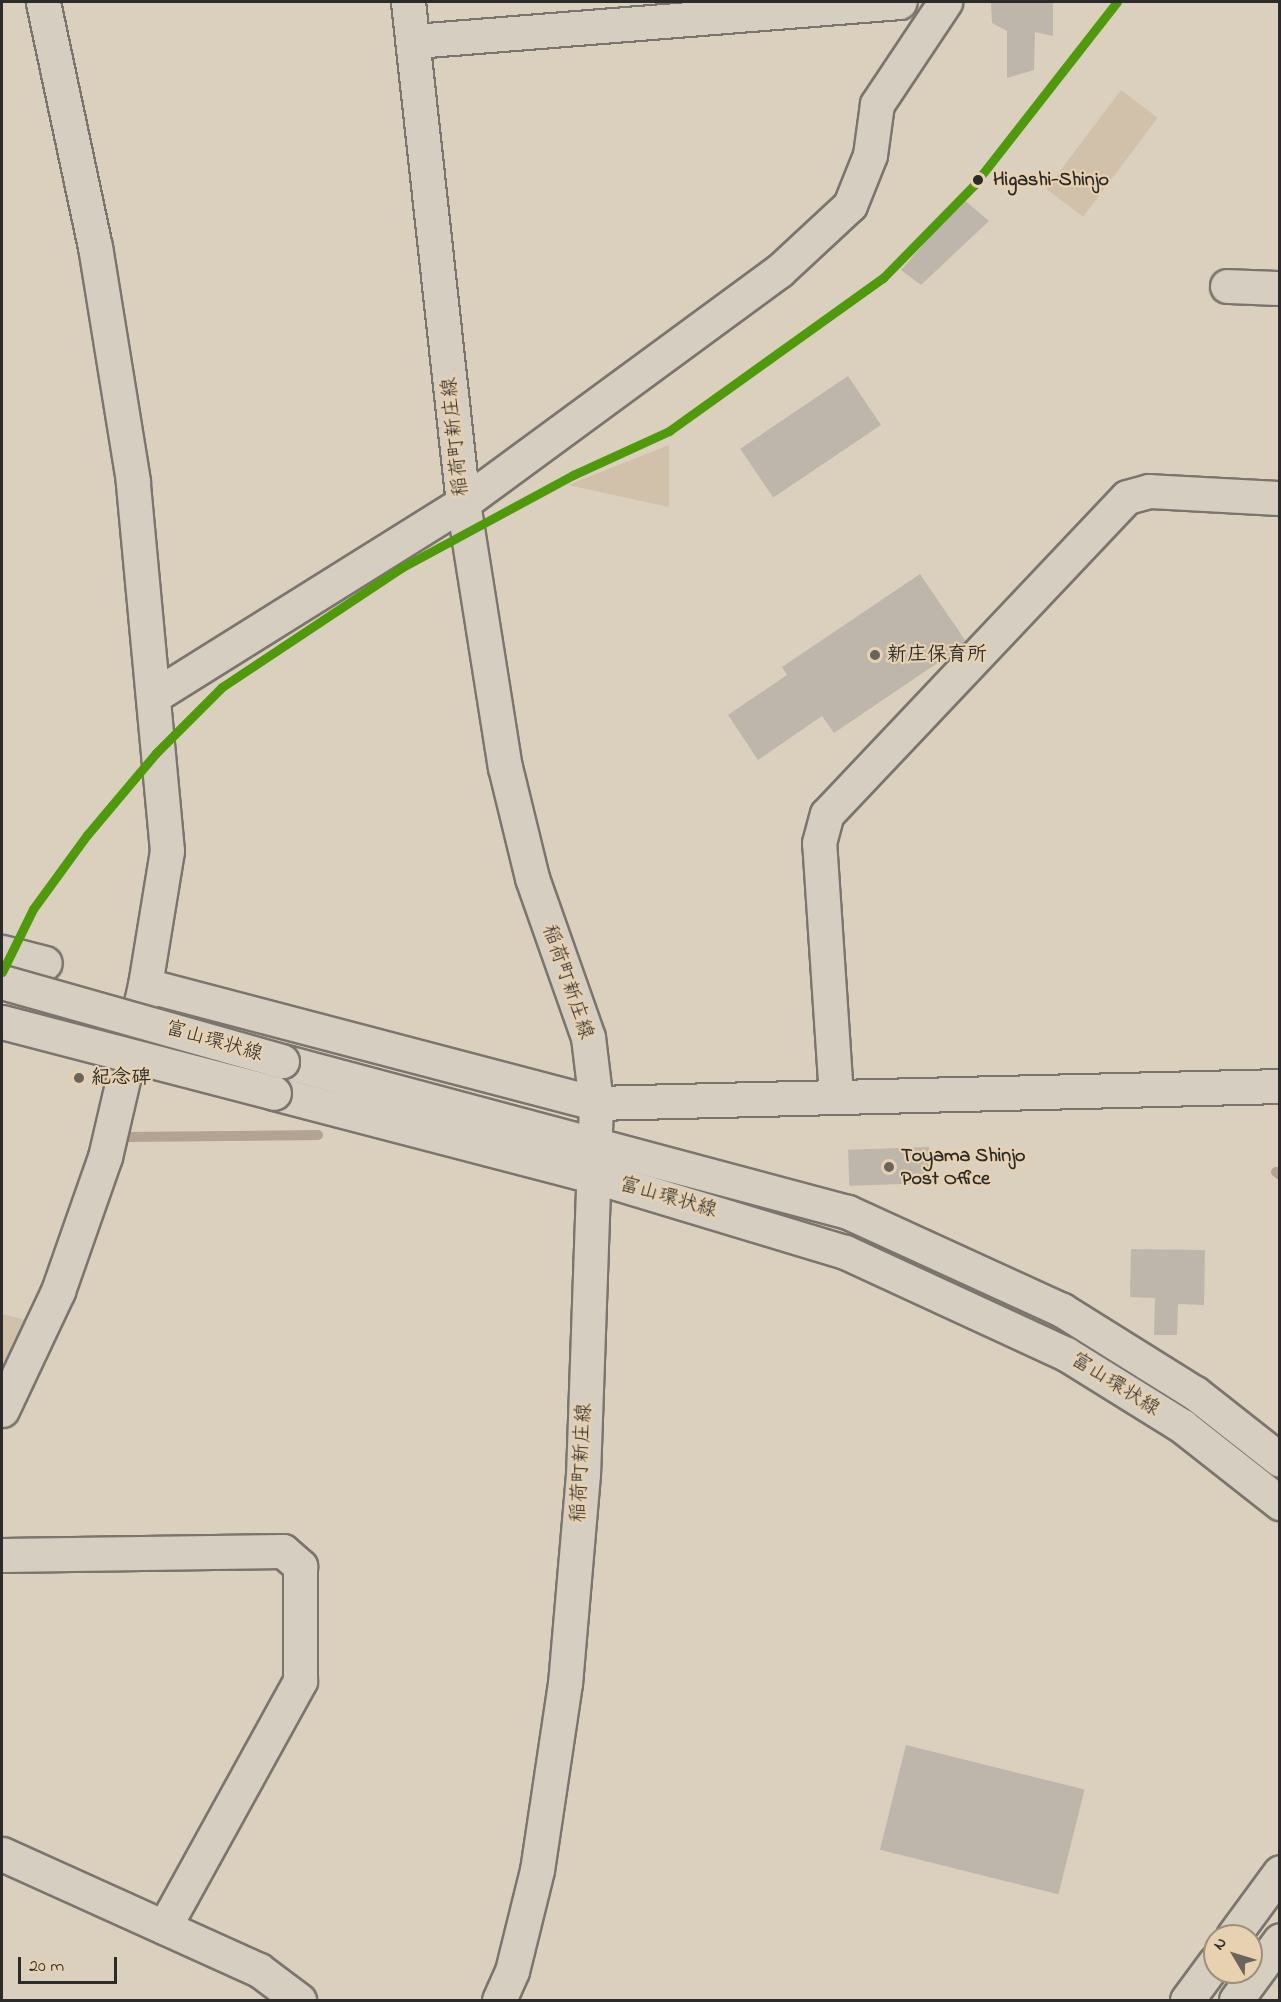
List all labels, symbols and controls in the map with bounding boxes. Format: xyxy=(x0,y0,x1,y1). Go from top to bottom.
place label: Higashi-Shinjo xyxy=(993,168,1109,192)
marker: Higashi-Shinjo xyxy=(968,170,988,190)
street label: 稲荷町新庄線 xyxy=(438,376,474,498)
place label: 新庄保育所 xyxy=(887,643,987,667)
marker: 新庄保育所 xyxy=(868,648,882,662)
street label: 稲荷町新庄線 xyxy=(536,921,598,1043)
street label: 富山環状線 xyxy=(163,1017,265,1067)
place label: 紀念碑 xyxy=(91,1066,151,1090)
marker: 紀念碑 xyxy=(72,1071,86,1085)
place label: Toyama Shinjo Post Office xyxy=(901,1144,1025,1191)
marker: Toyama Shinjo Post Office xyxy=(882,1160,896,1174)
street label: 富山環状線 xyxy=(617,1173,719,1223)
street label: 富山環状線 xyxy=(1066,1348,1164,1422)
street label: 稲荷町新庄線 xyxy=(567,1402,597,1524)
north arrow xyxy=(1203,1924,1263,1984)
text: N xyxy=(1208,1933,1233,1956)
scale bar xyxy=(21,1945,120,1983)
text: 20 m xyxy=(29,1954,64,1980)

